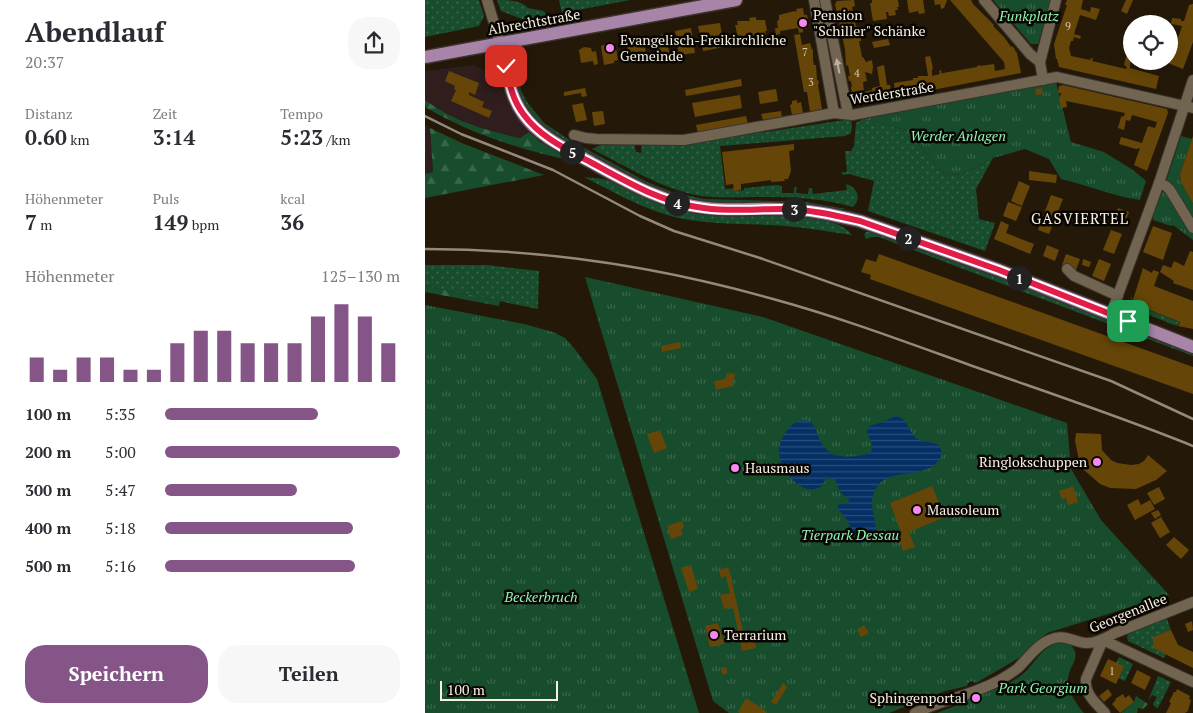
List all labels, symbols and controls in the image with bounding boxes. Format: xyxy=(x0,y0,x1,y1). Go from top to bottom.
street label: Albrechtstraße xyxy=(486,4,582,39)
place label: Pension "Schiller" Schänke xyxy=(813,5,926,40)
park label: Funkplatz xyxy=(998,6,1060,25)
text: Abendlauf xyxy=(25,13,164,50)
map controls xyxy=(1123,15,1178,70)
button: locate xyxy=(1123,15,1178,70)
button: share xyxy=(348,17,400,69)
marker: Pension "Schiller" Schänke xyxy=(797,17,809,29)
house number: 9 xyxy=(1065,19,1071,33)
place label: Evangelisch-Freikirchliche Gemeinde xyxy=(620,30,786,65)
marker: Evangelisch-Freikirchliche Gemeinde xyxy=(604,42,616,54)
pin xyxy=(485,45,527,87)
house number: 7 xyxy=(802,45,808,59)
text: 20:37 xyxy=(25,51,64,73)
icon: check xyxy=(492,52,520,80)
one-way arrow xyxy=(834,59,842,74)
house number: 4 xyxy=(854,66,860,80)
house number: 3 xyxy=(808,75,814,89)
street label: Werderstraße xyxy=(849,77,935,108)
text: Distanz xyxy=(25,104,73,123)
text: Zeit xyxy=(153,104,177,123)
text: Tempo xyxy=(280,104,323,123)
text: 0.60 xyxy=(25,123,67,151)
text: 3:14 xyxy=(153,123,195,151)
text: 5:23 xyxy=(280,123,323,151)
park label: Werder Anlagen xyxy=(910,126,1006,145)
text: km xyxy=(67,130,90,149)
text: /km xyxy=(323,130,351,149)
pin: 5 xyxy=(559,140,585,164)
text: 5 xyxy=(569,143,576,162)
text: Höhenmeter xyxy=(25,189,103,208)
text: Puls xyxy=(153,189,179,208)
text: kcal xyxy=(280,189,305,208)
pin: 4 xyxy=(665,190,689,216)
text: 4 xyxy=(674,194,681,213)
pin: 3 xyxy=(781,196,807,222)
text: 3 xyxy=(791,200,798,219)
text: 7 xyxy=(25,208,37,236)
text: 149 xyxy=(153,208,188,236)
text: 36 xyxy=(280,208,304,236)
district label: GASVIERTEL xyxy=(1031,208,1129,228)
text: m xyxy=(37,215,52,234)
text: bpm xyxy=(188,215,219,234)
pin: 2 xyxy=(895,226,921,250)
text: 2 xyxy=(905,229,912,248)
text: Höhenmeter xyxy=(25,265,114,287)
text: 125–130 m xyxy=(321,265,400,287)
pin: 1 xyxy=(1007,266,1031,290)
text: 1 xyxy=(1016,269,1023,288)
pin xyxy=(1107,300,1149,342)
icon: arrive xyxy=(1114,307,1142,335)
text: 100 m xyxy=(25,403,71,425)
text: 5:35 xyxy=(105,403,136,425)
text: 200 m xyxy=(25,441,71,463)
text: 5:00 xyxy=(105,441,136,463)
place label: Ringlokschuppen xyxy=(979,452,1088,471)
marker: Ringlokschuppen xyxy=(1091,456,1103,468)
place label: Hausmaus xyxy=(745,458,810,477)
marker: Hausmaus xyxy=(729,462,741,474)
text: 300 m xyxy=(25,479,71,501)
text: 5:47 xyxy=(105,479,136,501)
place label: Mausoleum xyxy=(927,500,999,519)
marker: Mausoleum xyxy=(911,504,923,516)
text: 400 m xyxy=(25,517,71,539)
text: 5:18 xyxy=(105,517,136,539)
park label: Tierpark Dessau xyxy=(801,525,899,544)
text: 500 m xyxy=(25,555,71,577)
text: 5:16 xyxy=(105,555,136,577)
park label: Beckerbruch xyxy=(503,587,578,606)
street label: Georgenallee xyxy=(1086,588,1169,637)
place label: Terrarium xyxy=(724,625,786,644)
marker: Terrarium xyxy=(708,629,720,641)
button: Speichern xyxy=(25,645,208,703)
button: Teilen xyxy=(218,645,400,703)
house number: 1 xyxy=(1109,664,1115,678)
scale bar xyxy=(440,678,557,701)
park label: Park Georgium xyxy=(998,678,1087,697)
text: 100 m xyxy=(447,680,485,699)
place label: Sphingenportal xyxy=(870,688,966,707)
marker: Sphingenportal xyxy=(970,692,982,704)

